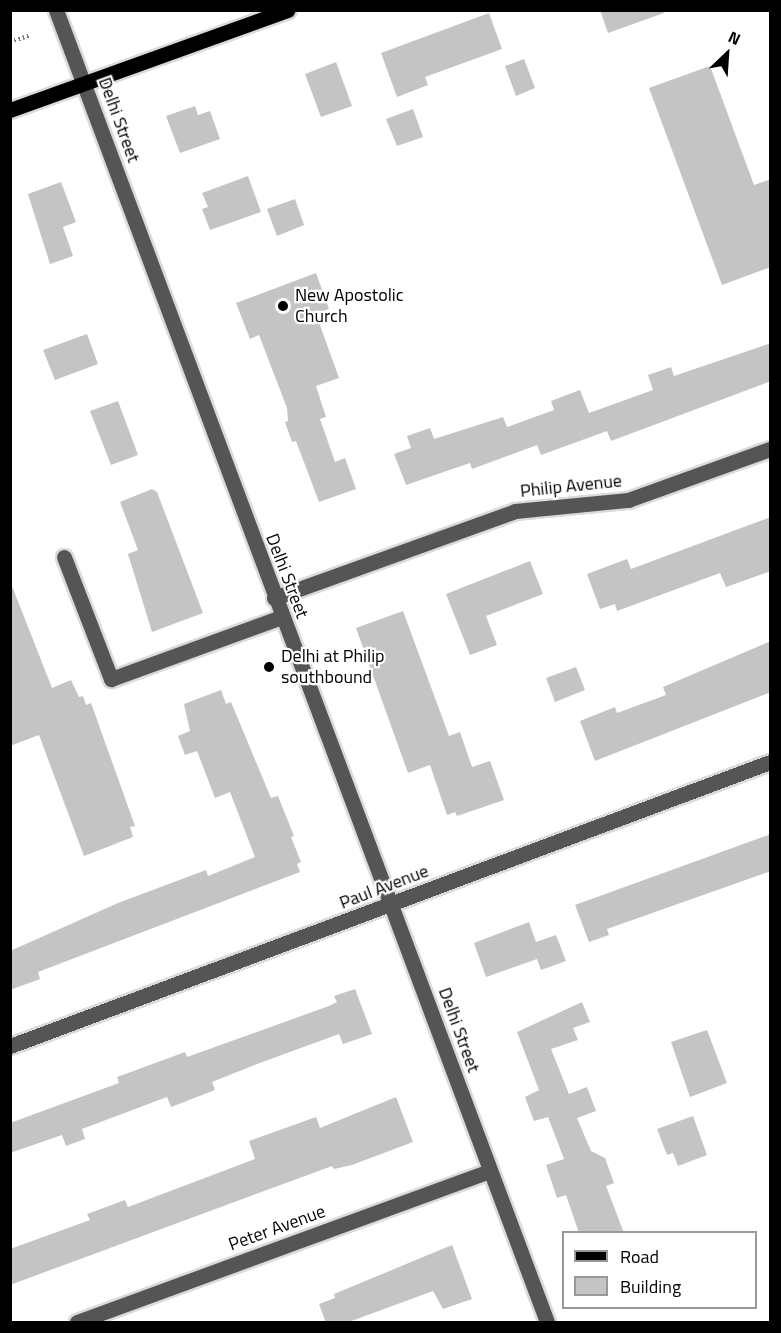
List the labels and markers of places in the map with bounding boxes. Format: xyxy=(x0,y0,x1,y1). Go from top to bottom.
place label: New Apostolic Church xyxy=(295,285,404,328)
marker: New Apostolic Church xyxy=(276,299,290,313)
place label: Delhi at Philip southbound xyxy=(281,646,385,688)
marker: Delhi at Philip southbound xyxy=(262,660,276,674)

